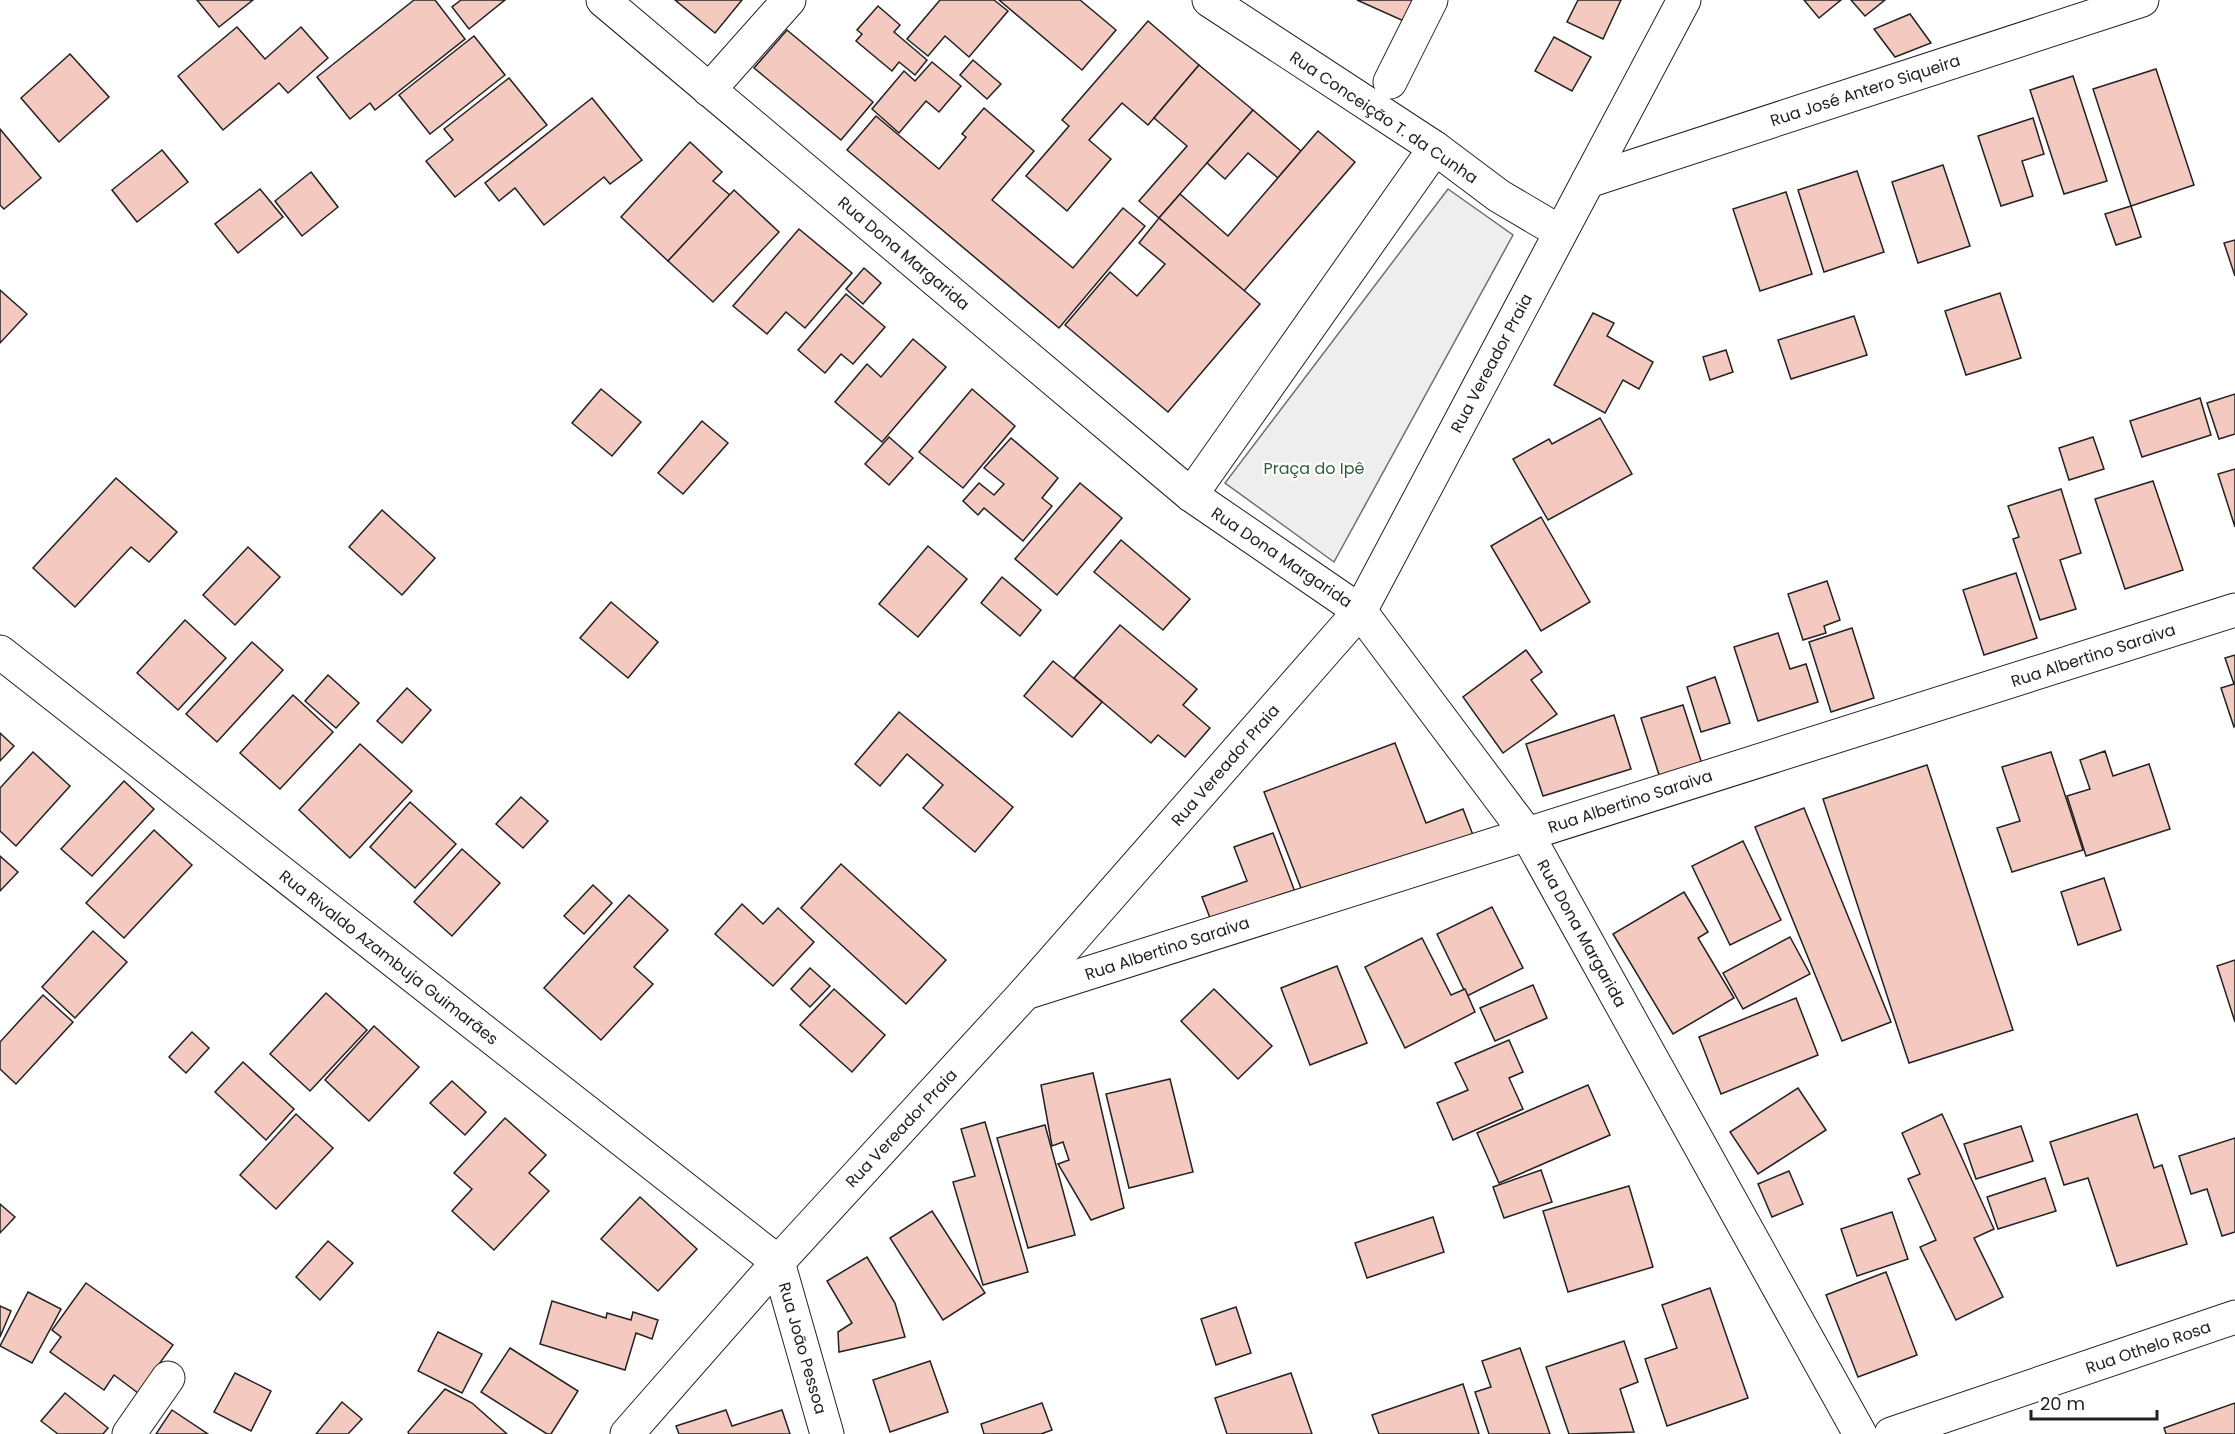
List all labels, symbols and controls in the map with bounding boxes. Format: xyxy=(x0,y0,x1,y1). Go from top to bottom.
street label: Rua Conceição T. da Cunha xyxy=(1285,46,1482,189)
street label: Rua José Antero Siqueira xyxy=(1767,49,1963,132)
street label: Rua Dona Margarida xyxy=(833,191,975,315)
street label: Rua Vereador Praia xyxy=(1445,290,1538,437)
park label: Praça do Ipê xyxy=(1264,457,1364,480)
street label: Rua Dona Margarida xyxy=(1207,502,1357,613)
street label: Rua Albertino Saraiva xyxy=(2008,618,2178,693)
street label: Rua Vereador Praia xyxy=(1166,699,1285,831)
street label: Rua Albertino Saraiva xyxy=(1545,764,1715,839)
street label: Rua Dona Margarida xyxy=(1531,855,1632,1011)
street label: Rua Rivaldo Azambuja Guimarães xyxy=(274,865,503,1050)
street label: Rua Albertino Saraiva xyxy=(1082,911,1252,986)
street label: Rua Vereador Praia xyxy=(840,1064,962,1193)
street label: Rua João Pessoa xyxy=(773,1280,832,1417)
street label: Rua Othelo Rosa xyxy=(2082,1315,2214,1380)
scale bar xyxy=(2031,1383,2157,1421)
text: 20 m xyxy=(2040,1391,2085,1416)

